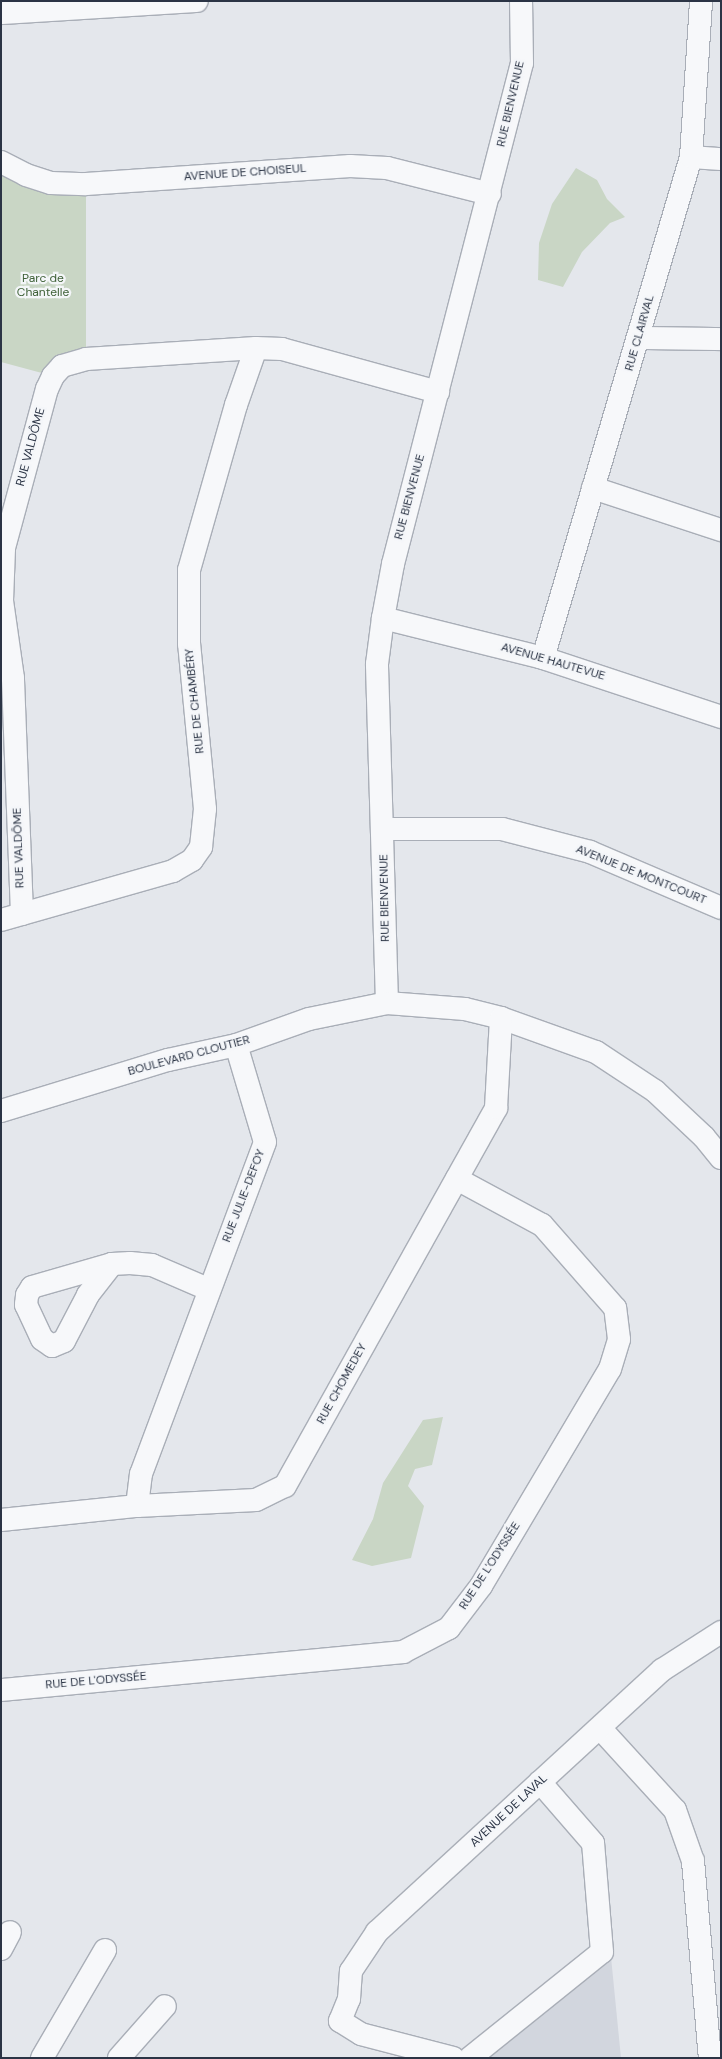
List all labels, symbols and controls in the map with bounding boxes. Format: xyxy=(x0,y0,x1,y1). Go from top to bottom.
street label: RUE BIENVENUE xyxy=(494,60,528,148)
street label: AVENUE DE CHOISEUL xyxy=(183,162,307,184)
park label: Parc de Chantelle xyxy=(17,272,69,300)
street label: RUE CLAIRVAL xyxy=(622,293,658,373)
street label: RUE VALDÔME xyxy=(14,406,48,488)
street label: RUE BIENVENUE xyxy=(392,453,428,541)
street label: AVENUE HAUTEVUE xyxy=(499,640,607,684)
street label: RUE DE CHAMBÉRY xyxy=(182,648,208,754)
street label: RUE VALDÔME xyxy=(10,808,28,888)
street label: AVENUE DE MONTCOURT xyxy=(574,842,708,908)
street label: RUE BIENVENUE xyxy=(377,854,393,942)
street label: BOULEVARD CLOUTIER xyxy=(126,1033,252,1079)
street label: RUE JULIE-DEFOY xyxy=(220,1148,268,1244)
street label: RUE CHOMEDEY xyxy=(314,1341,370,1427)
street label: RUE DE L'ODYSSÉE xyxy=(456,1519,524,1613)
street label: RUE DE L'ODYSSÉE xyxy=(45,1669,147,1693)
street label: AVENUE DE LAVAL xyxy=(467,1772,551,1850)

